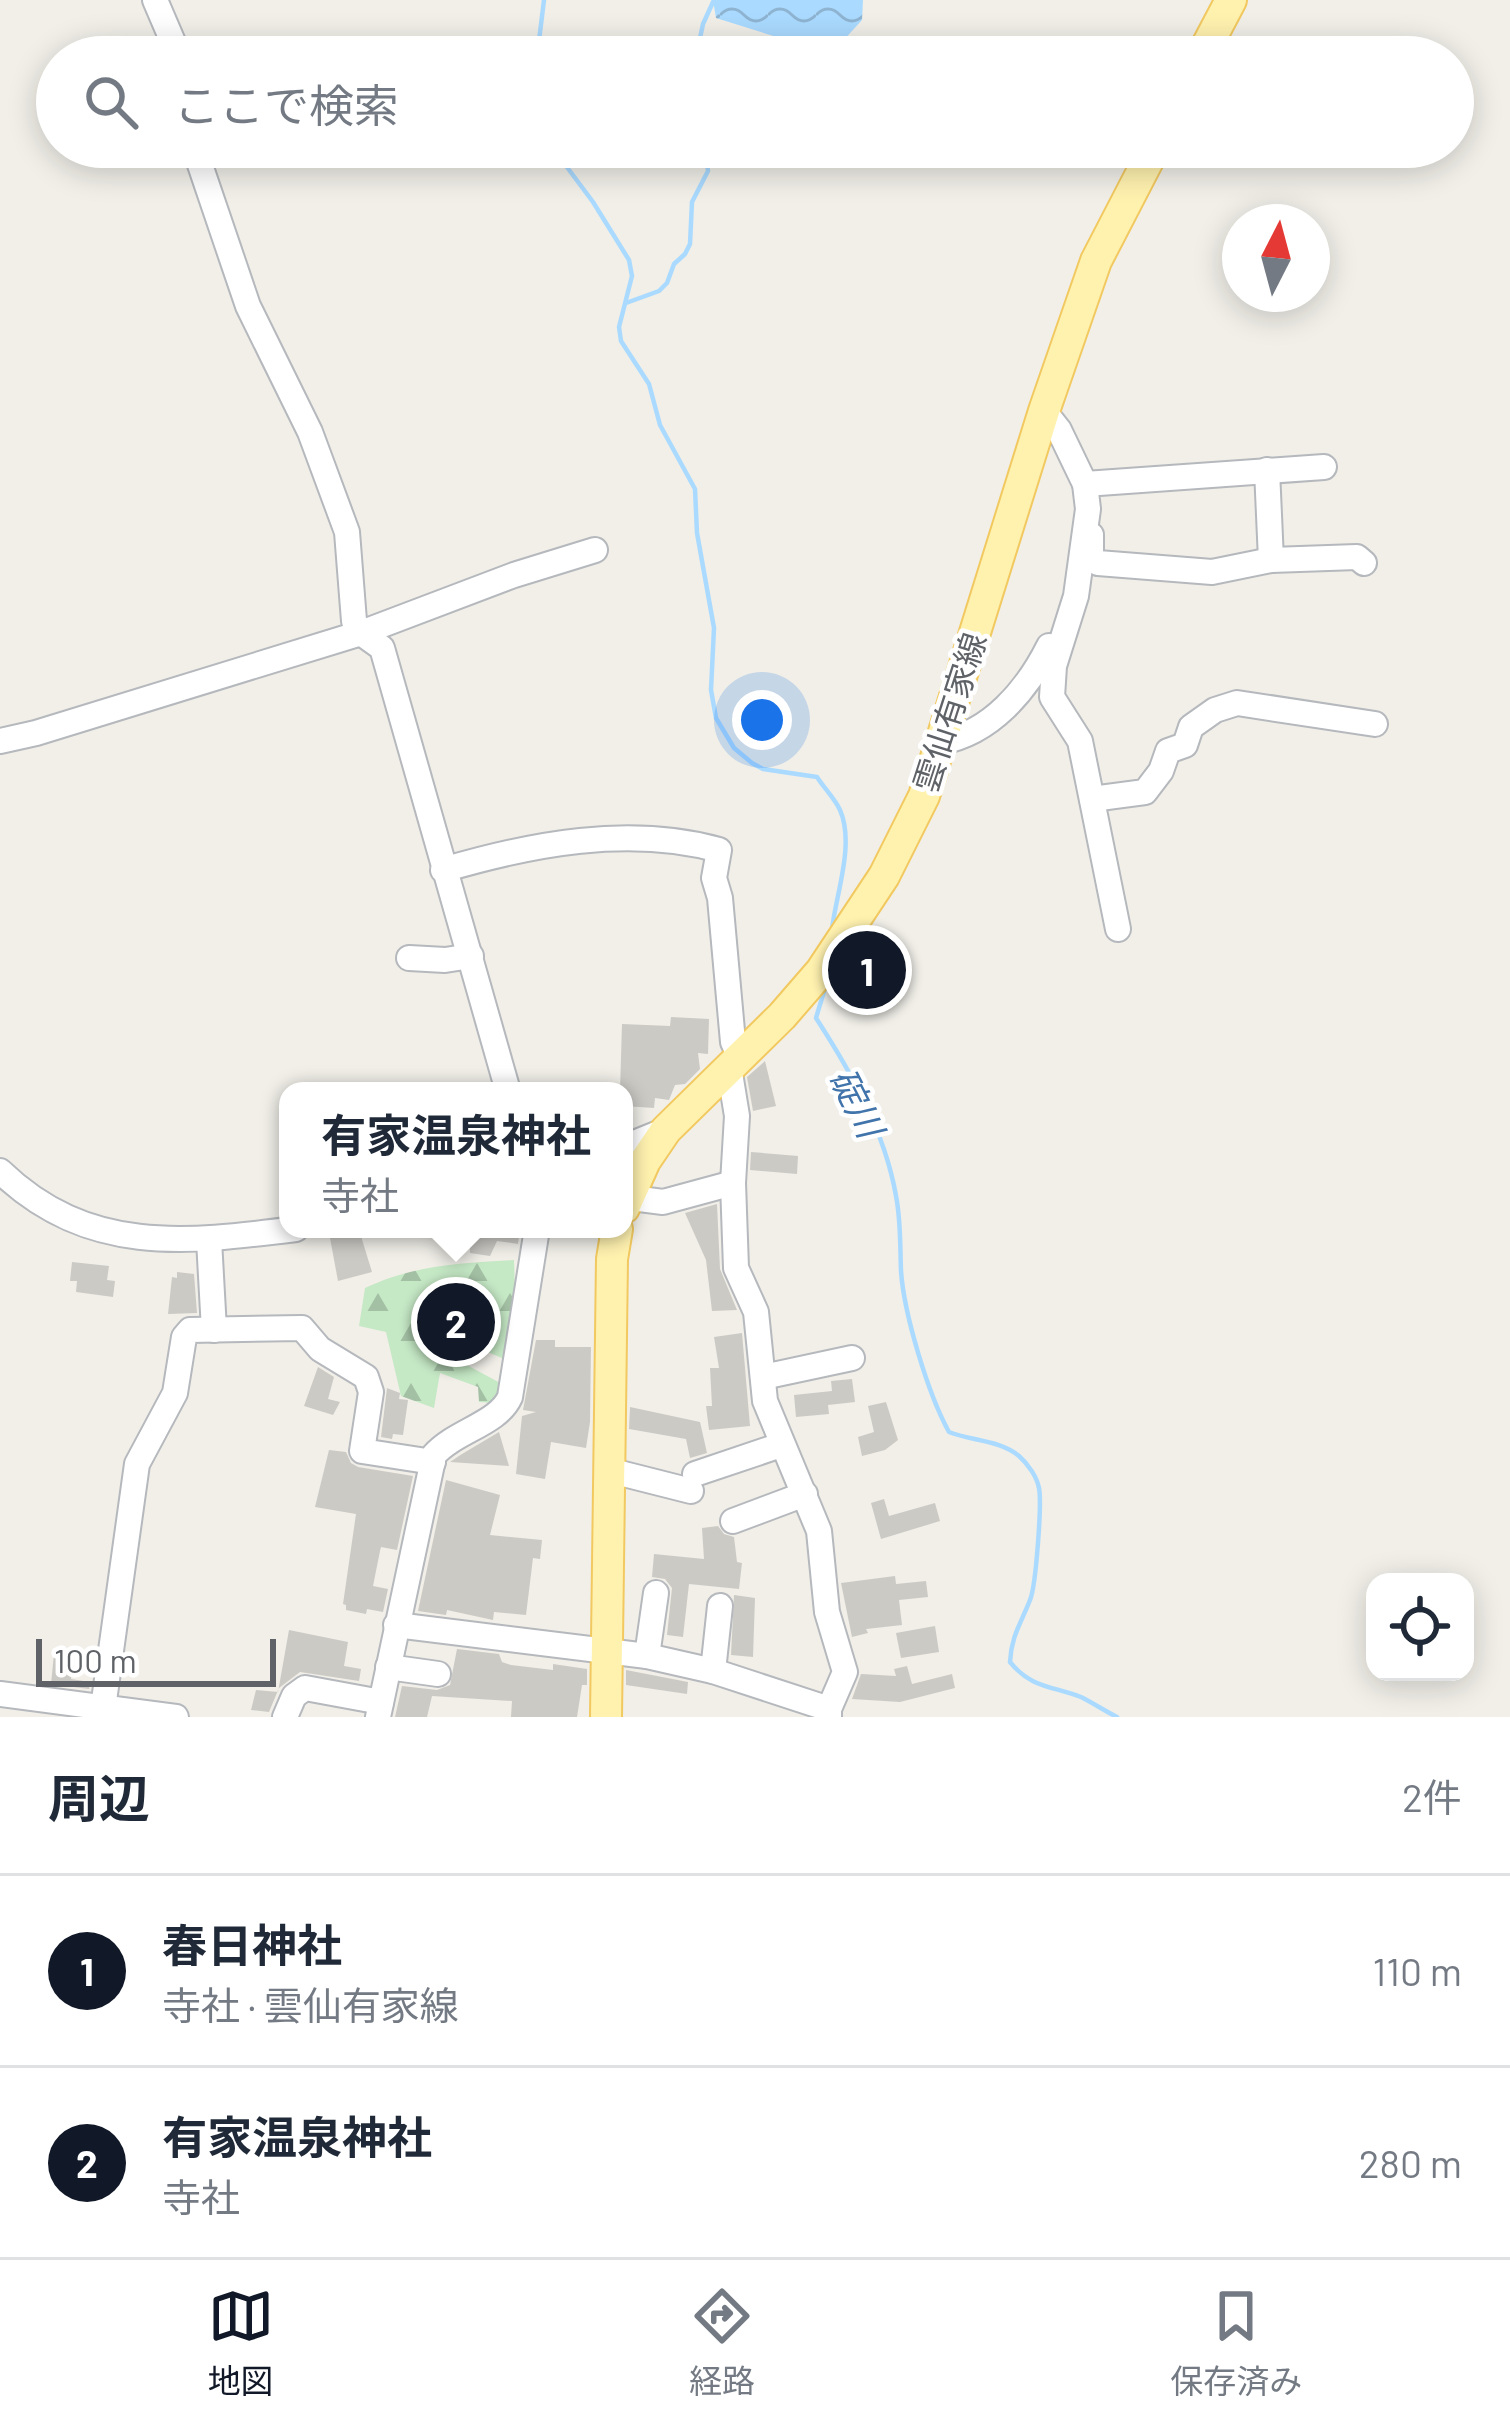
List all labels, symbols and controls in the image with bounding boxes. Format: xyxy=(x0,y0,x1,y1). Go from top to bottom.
search box xyxy=(36,36,1474,168)
icon: search xyxy=(78,69,144,135)
text: ここで検索 xyxy=(174,77,399,131)
north arrow xyxy=(1222,204,1330,312)
street label: 雲仙有家線 xyxy=(904,627,994,797)
your location xyxy=(732,690,792,750)
pin: 1 xyxy=(828,925,906,1015)
water label: 碇川 xyxy=(822,1060,895,1147)
popup xyxy=(279,1082,633,1238)
text: 有家温泉神社 xyxy=(321,1107,591,1161)
text: 寺社 xyxy=(321,1171,399,1218)
pin: 2 xyxy=(417,1277,495,1367)
map controls xyxy=(1366,1573,1474,1681)
button: locate xyxy=(1366,1573,1474,1681)
scale bar xyxy=(36,1633,276,1686)
text: 100 m xyxy=(54,1640,137,1680)
text: 周辺 xyxy=(48,1766,150,1827)
text: 2件 xyxy=(1402,1773,1462,1820)
text: 春日神社 xyxy=(162,1917,342,1971)
text: 1 xyxy=(80,1947,94,1994)
text: 110 m xyxy=(1372,1947,1462,1994)
text: 寺社 · 雲仙有家線 xyxy=(162,1981,459,2028)
text: 有家温泉神社 xyxy=(162,2109,432,2163)
text: 2 xyxy=(76,2139,98,2186)
text: 280 m xyxy=(1359,2139,1462,2186)
text: 寺社 xyxy=(162,2173,240,2220)
tab: 地図 xyxy=(208,2283,274,2403)
tab: 経路 xyxy=(689,2283,755,2403)
tab: 保存済み xyxy=(1170,2283,1302,2403)

